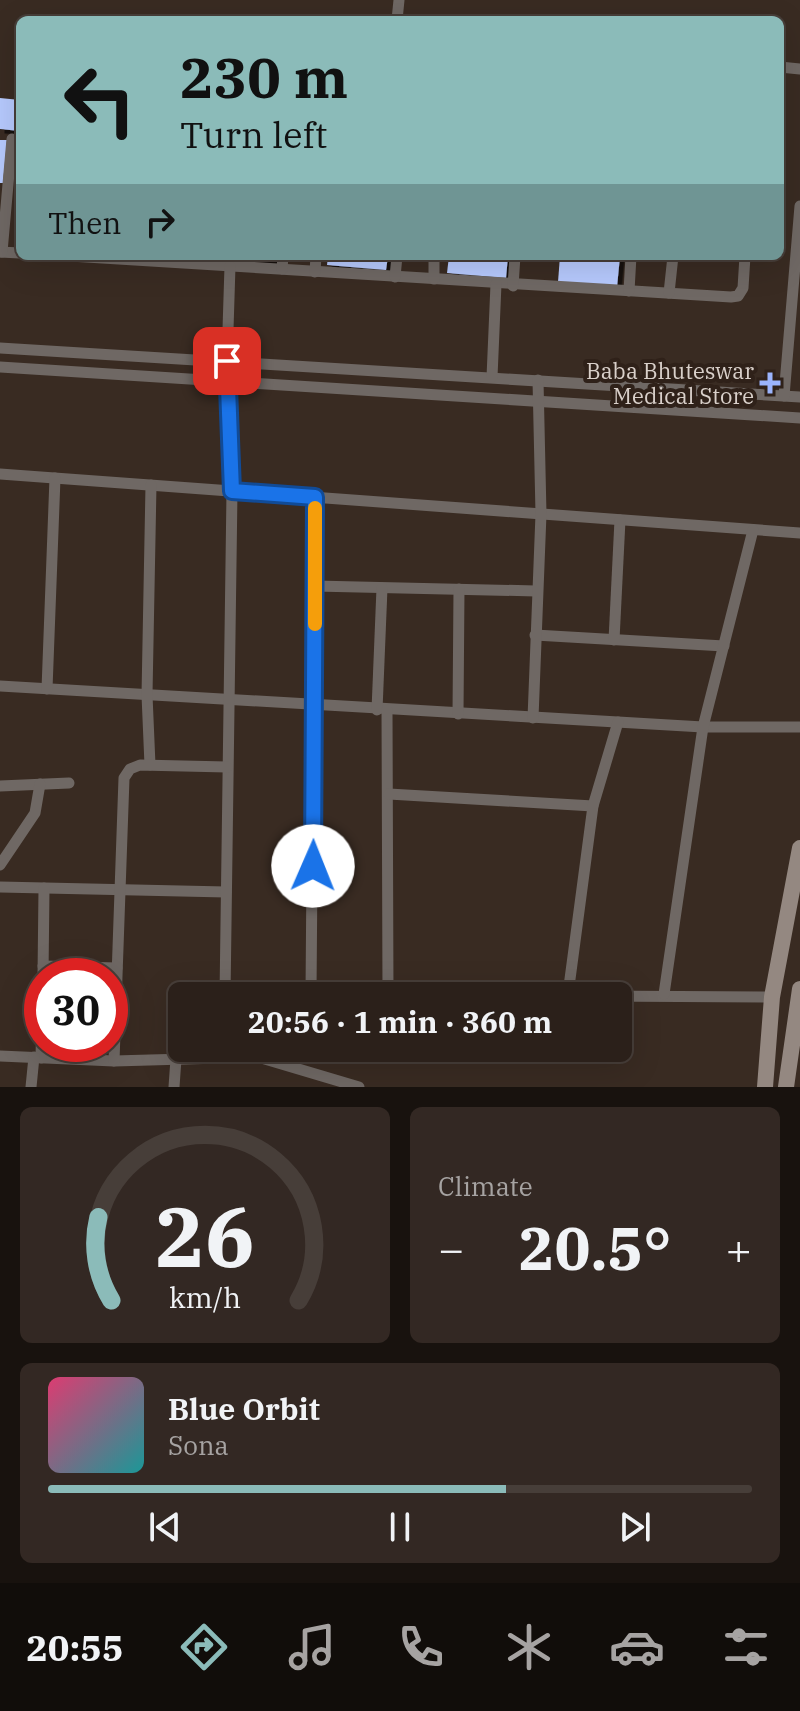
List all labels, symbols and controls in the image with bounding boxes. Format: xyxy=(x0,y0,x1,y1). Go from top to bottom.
text: 230 m xyxy=(180,41,348,113)
icon: left xyxy=(48,48,152,152)
text: Turn left xyxy=(180,111,327,158)
icon: right xyxy=(138,200,182,244)
text: Then xyxy=(48,203,122,242)
pin xyxy=(193,327,261,395)
icon: arrive xyxy=(205,339,249,383)
place label: Baba Bhuteswar Medical Store xyxy=(586,356,754,410)
marker: Baba Bhuteswar Medical Store xyxy=(761,374,779,392)
position arrow xyxy=(271,824,355,908)
speed limit sign: 30 xyxy=(24,958,128,1062)
text: 20:56 · 1 min · 360 m xyxy=(248,1002,552,1041)
text: Climate xyxy=(438,1169,533,1203)
text: 26 xyxy=(155,1182,255,1290)
text: 20.5° xyxy=(518,1208,672,1287)
text: − xyxy=(438,1220,464,1277)
text: + xyxy=(726,1220,752,1277)
text: km/h xyxy=(169,1279,241,1316)
text: Blue Orbit xyxy=(168,1389,320,1428)
text: Sona xyxy=(168,1428,229,1462)
icon: previous xyxy=(143,1505,187,1549)
icon: pause xyxy=(378,1505,422,1549)
icon: next xyxy=(613,1505,657,1549)
icon: directions xyxy=(176,1619,232,1675)
icon: music xyxy=(284,1619,340,1675)
icon: phone xyxy=(393,1619,449,1675)
icon: climate xyxy=(501,1619,557,1675)
icon: car xyxy=(609,1619,665,1675)
icon: filters xyxy=(718,1619,774,1675)
text: 20:55 xyxy=(26,1624,124,1671)

